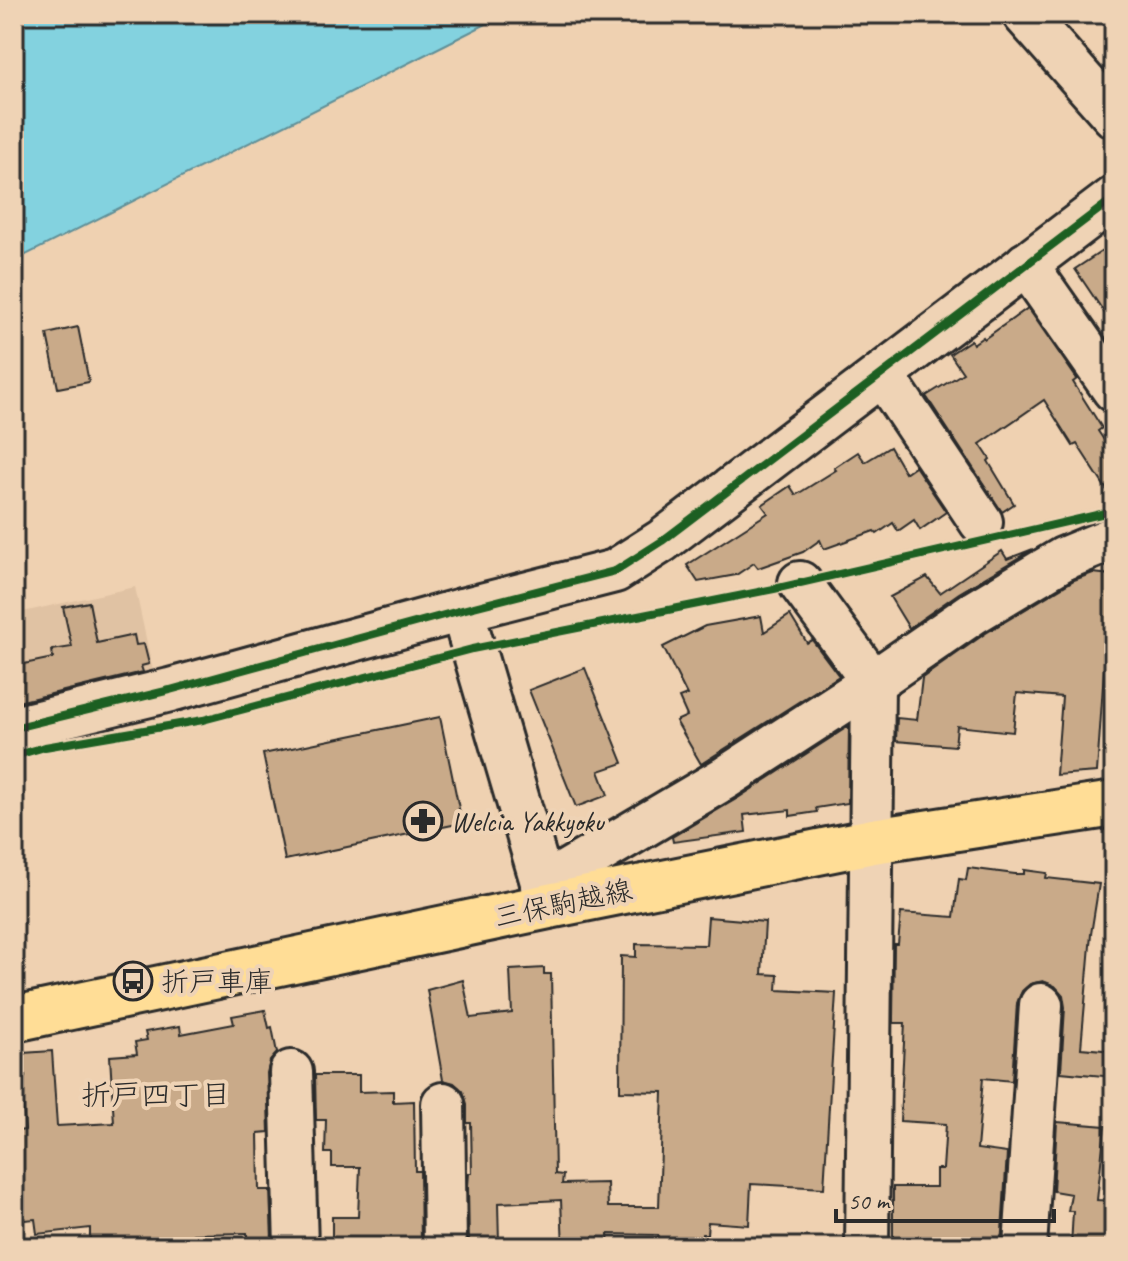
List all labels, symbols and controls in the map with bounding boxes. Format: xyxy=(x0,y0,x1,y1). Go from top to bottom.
pharmacy icon: Welcia Yakkyoku xyxy=(402,800,444,842)
place label: Welcia Yakkyoku xyxy=(451,804,605,839)
street label: 三保駒越線 xyxy=(491,872,635,935)
bus stop icon: 折戸車庫 xyxy=(112,960,154,1002)
place label: 折戸車庫 xyxy=(161,964,273,999)
district label: 折戸四丁目 xyxy=(81,1076,231,1114)
scale bar xyxy=(836,1173,1054,1223)
text: 50 m xyxy=(848,1186,891,1216)

